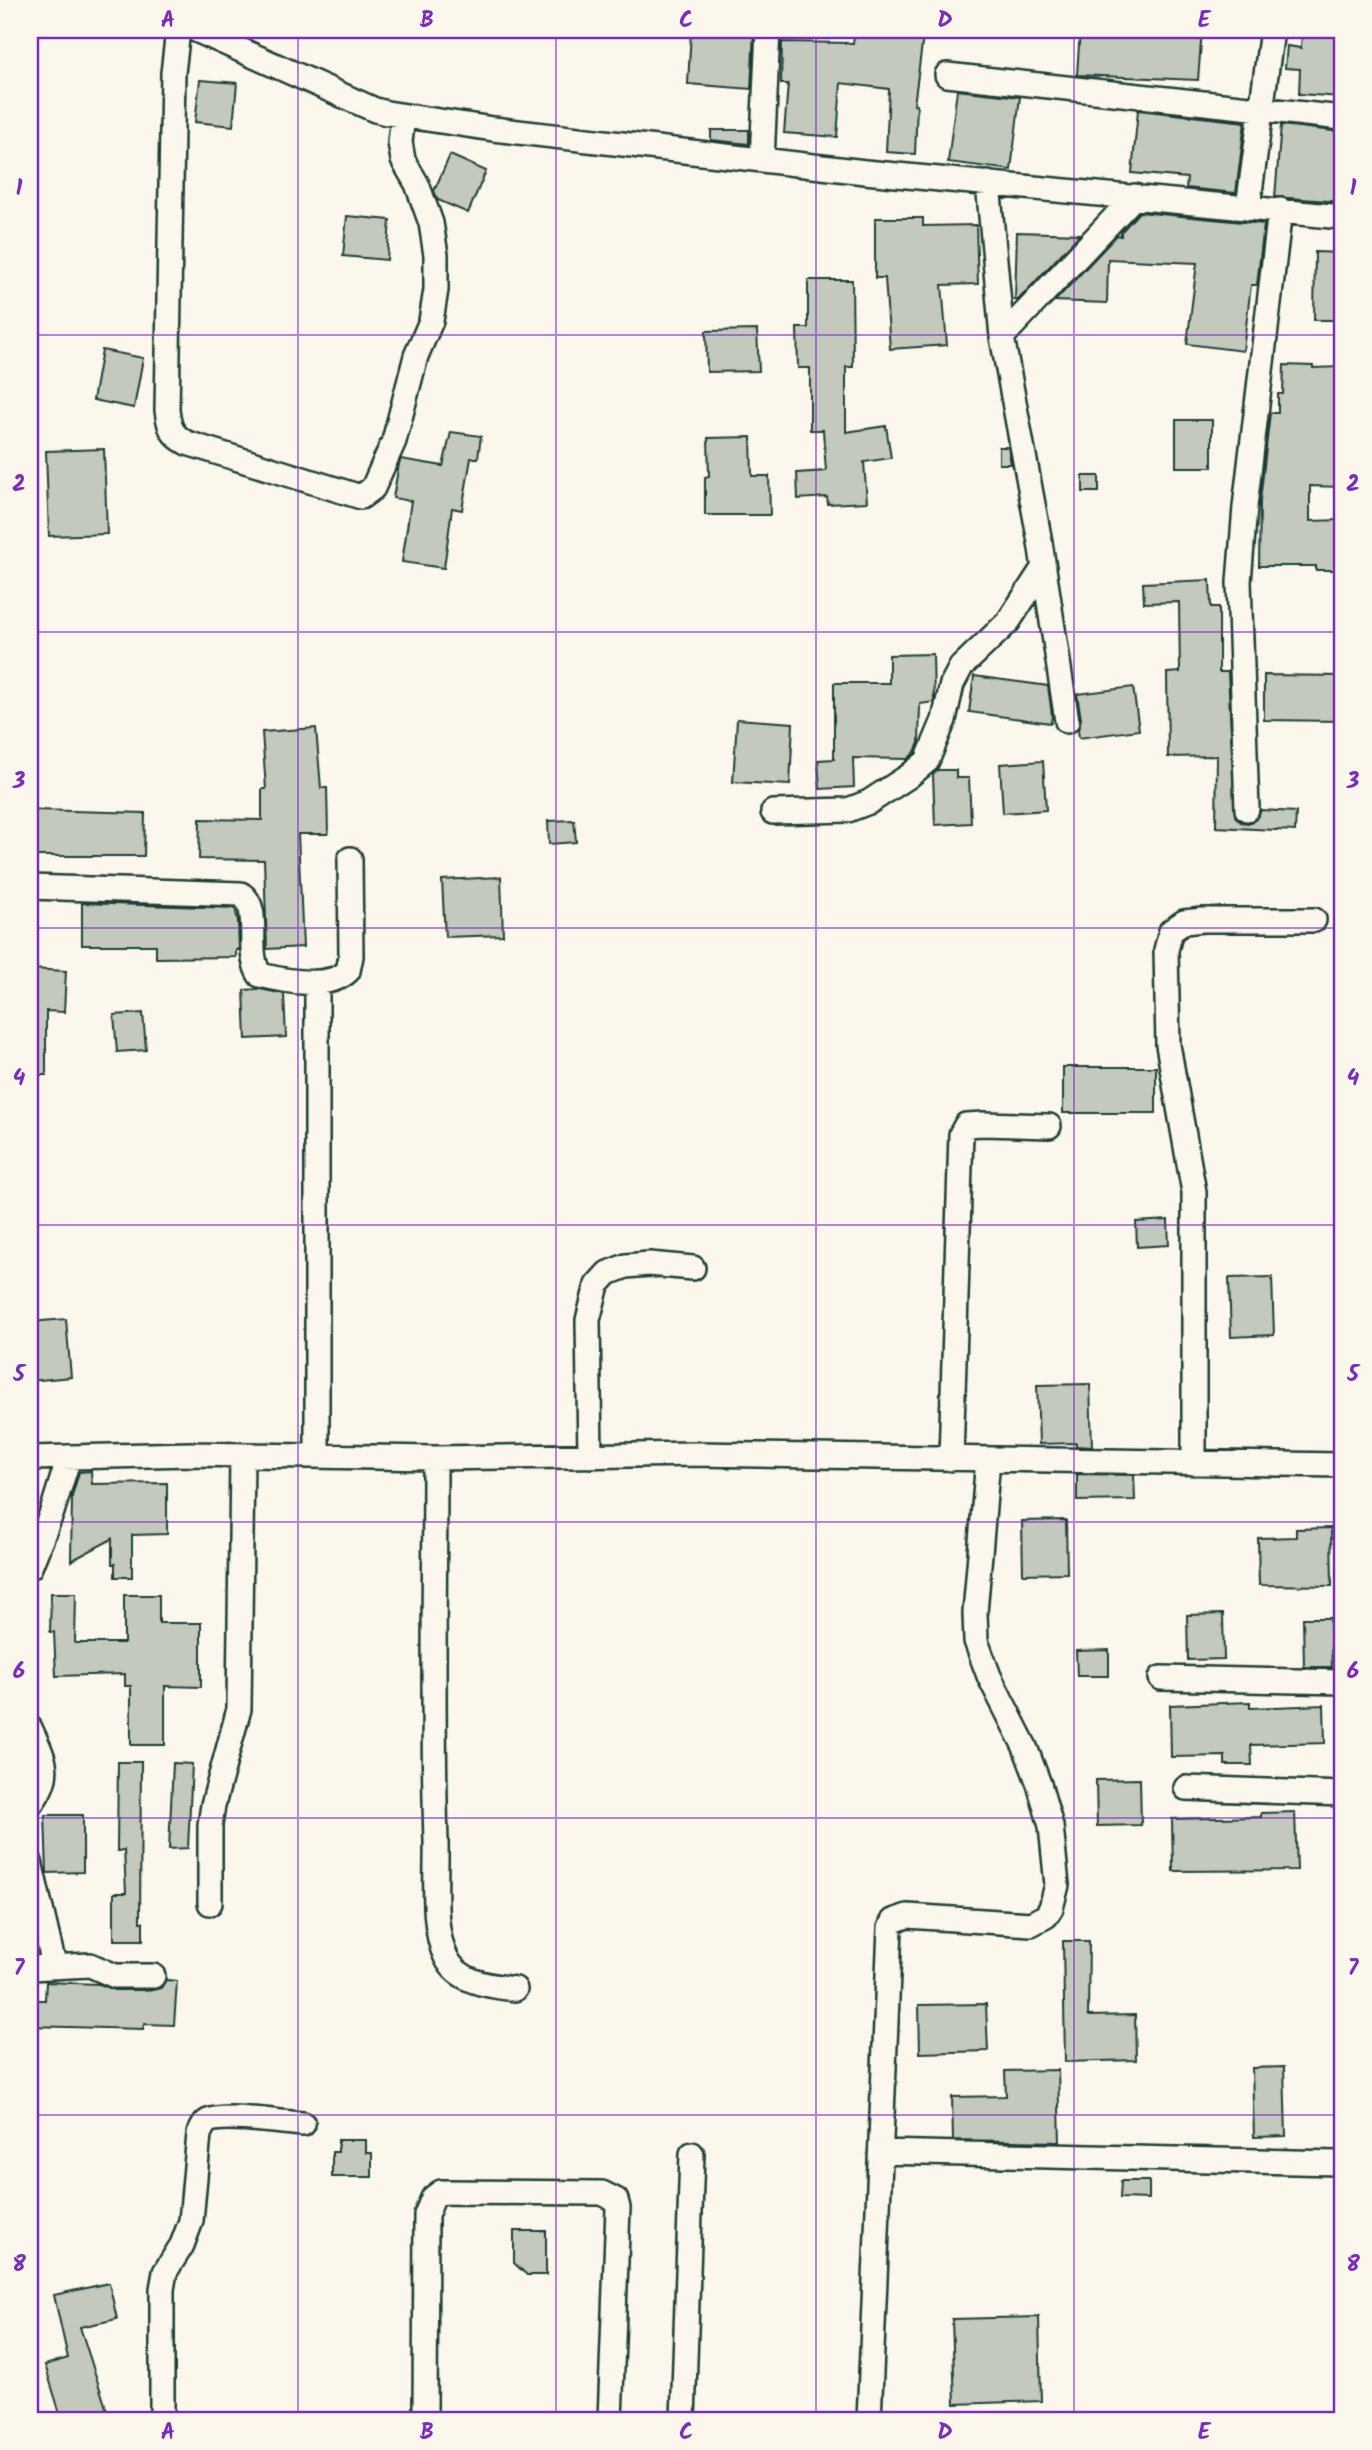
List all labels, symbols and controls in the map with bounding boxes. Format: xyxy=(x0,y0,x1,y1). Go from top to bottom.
text: A xyxy=(161,3,175,39)
text: B xyxy=(420,3,434,39)
text: C xyxy=(679,3,693,39)
text: D xyxy=(937,3,953,39)
text: E xyxy=(1198,3,1212,39)
text: 1 xyxy=(16,171,23,207)
text: 1 xyxy=(1350,171,1357,207)
text: 2 xyxy=(12,467,26,503)
text: 2 xyxy=(1346,467,1360,503)
text: 3 xyxy=(12,764,26,800)
text: 3 xyxy=(1346,764,1360,800)
text: 4 xyxy=(13,1061,26,1097)
text: 4 xyxy=(1347,1061,1360,1097)
text: 5 xyxy=(12,1357,27,1393)
text: 5 xyxy=(1346,1357,1361,1393)
text: 6 xyxy=(13,1654,25,1690)
text: 6 xyxy=(1347,1654,1359,1690)
text: 7 xyxy=(14,1951,26,1987)
text: 7 xyxy=(1348,1951,1360,1987)
text: 8 xyxy=(12,2247,26,2283)
text: 8 xyxy=(1346,2247,1360,2283)
text: A xyxy=(161,2415,175,2450)
text: B xyxy=(420,2415,434,2450)
text: C xyxy=(679,2415,693,2450)
text: D xyxy=(937,2415,953,2450)
text: E xyxy=(1198,2415,1212,2450)

